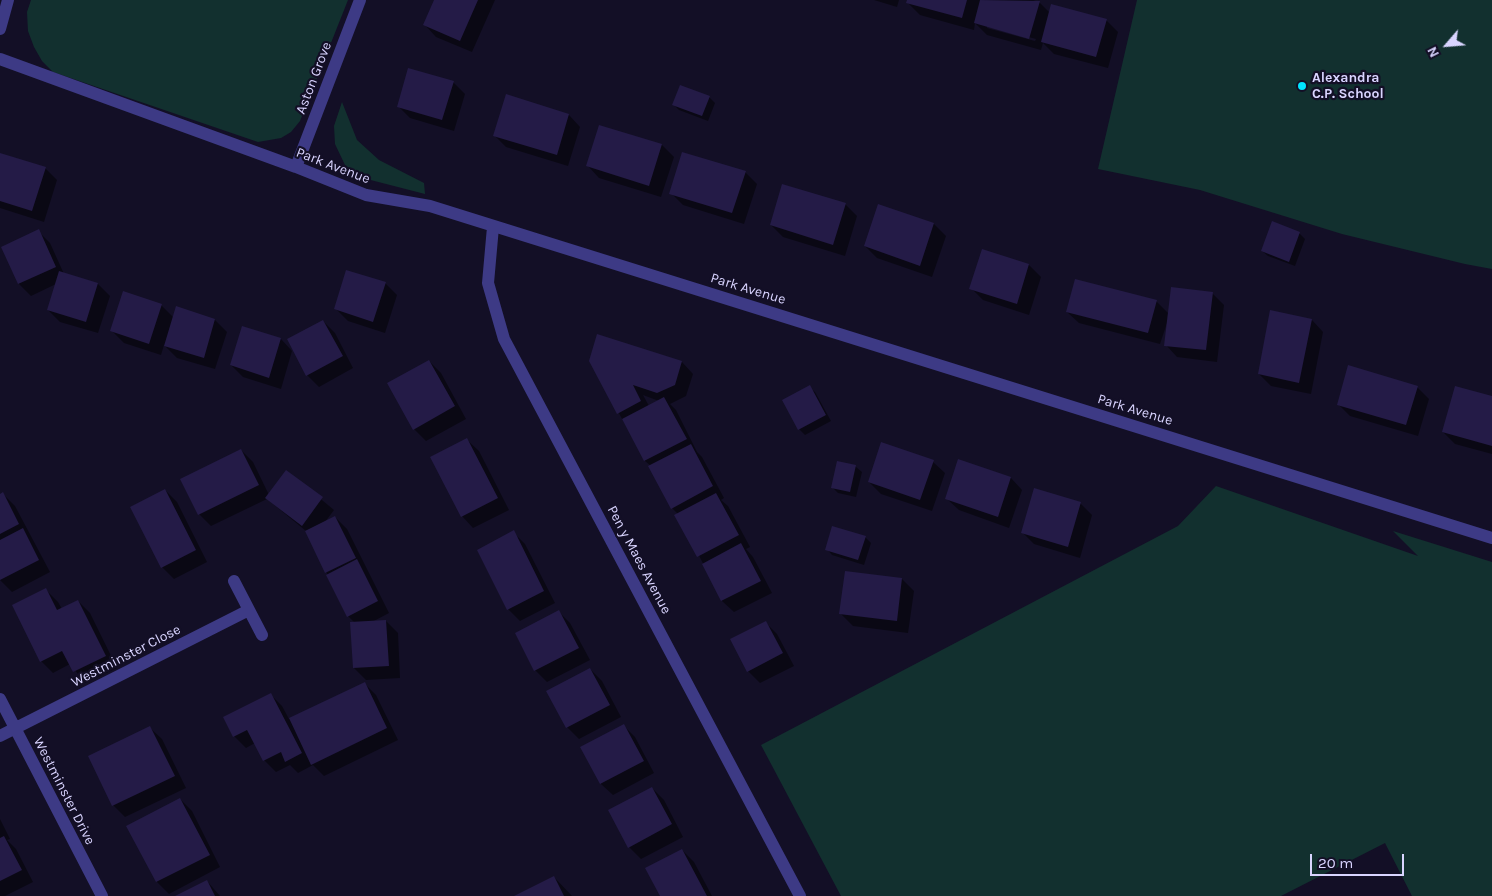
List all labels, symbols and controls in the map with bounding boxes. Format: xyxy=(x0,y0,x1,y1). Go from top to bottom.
north arrow xyxy=(1422,20,1472,70)
street label: Aston Grove xyxy=(293,39,335,117)
text: N xyxy=(1423,44,1443,60)
place label: Alexandra C.P. School xyxy=(1312,70,1384,102)
marker: Alexandra C.P. School xyxy=(1296,80,1308,92)
street label: Park Avenue xyxy=(294,144,372,188)
street label: Park Avenue xyxy=(708,270,788,308)
street label: Park Avenue xyxy=(1095,391,1175,429)
street label: Pen y Maes Avenue xyxy=(603,503,675,617)
street label: Westminster Close xyxy=(69,621,183,691)
street label: Westminster Drive xyxy=(30,734,98,848)
scale bar xyxy=(1312,844,1406,876)
text: 20 m xyxy=(1318,854,1353,872)

